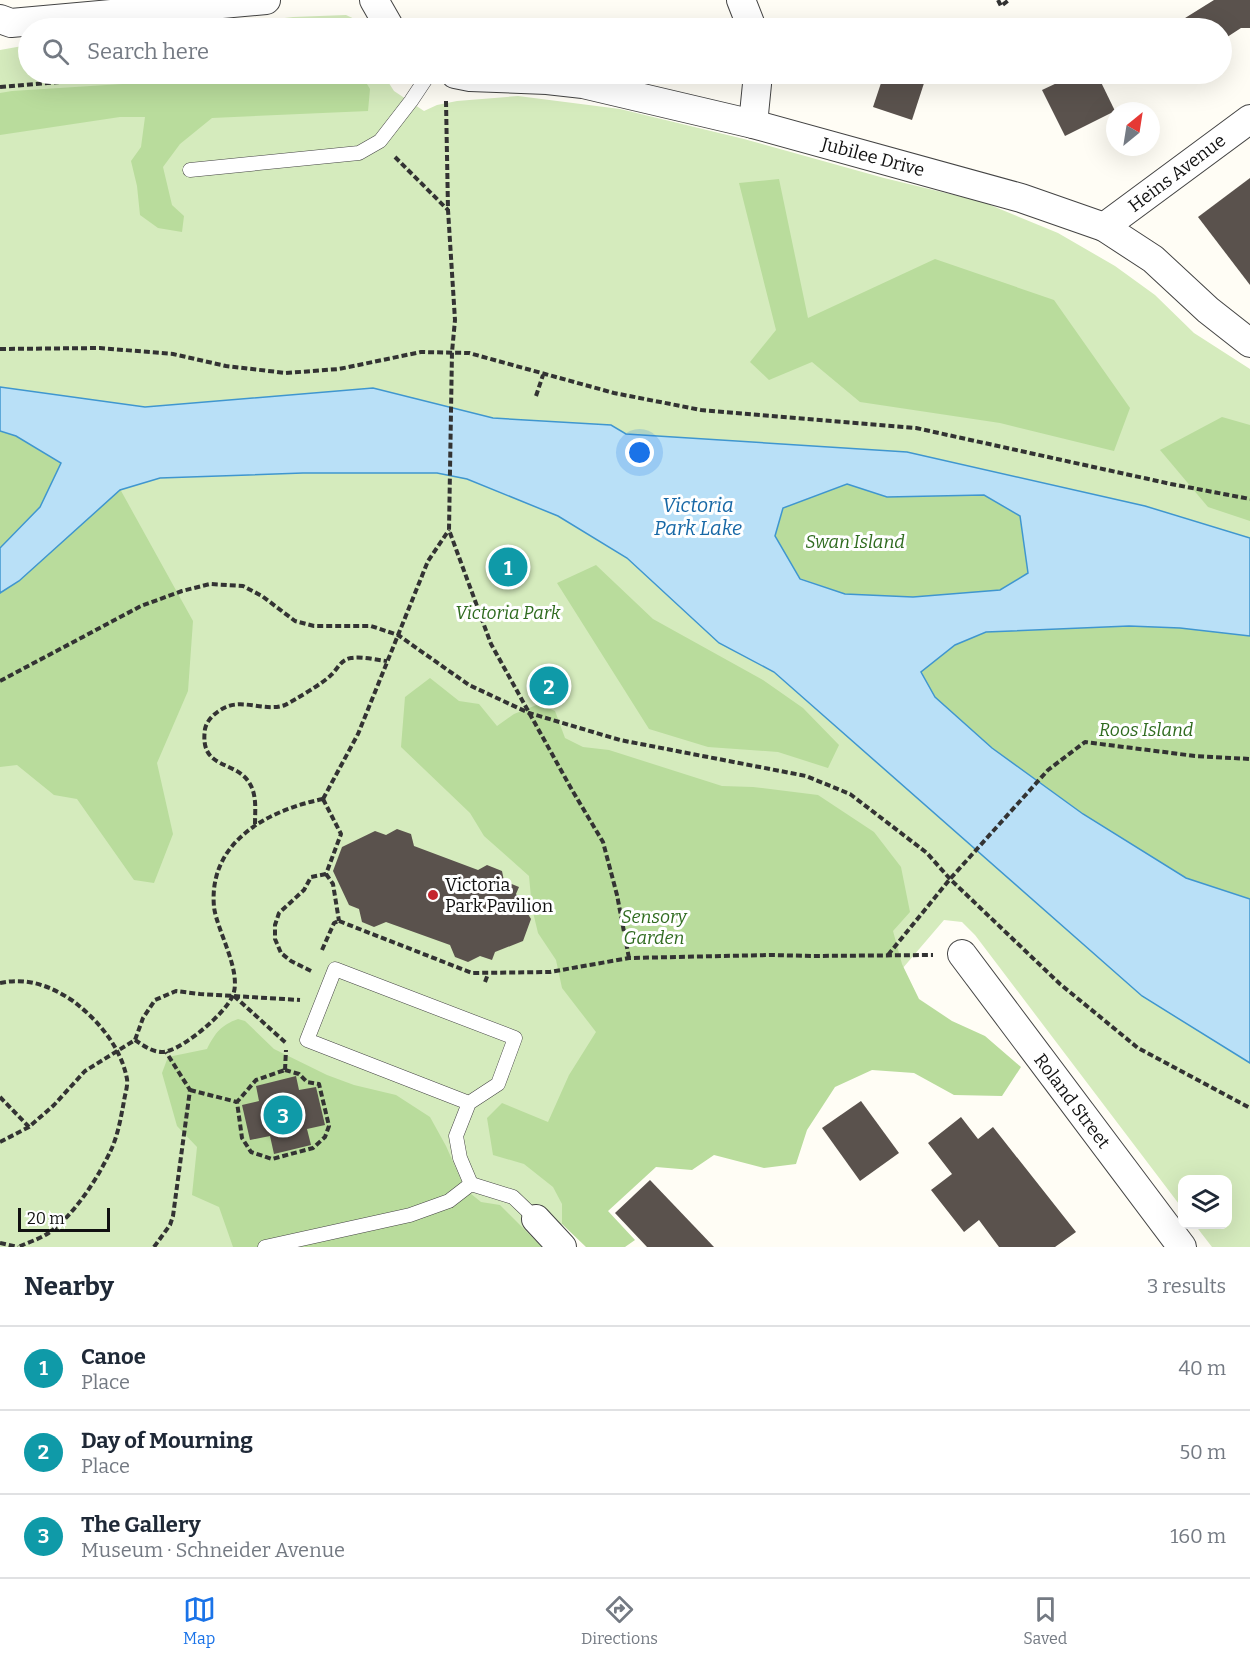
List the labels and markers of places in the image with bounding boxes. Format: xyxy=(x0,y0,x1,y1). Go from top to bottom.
pin: 1 xyxy=(488,544,528,590)
pin: 2 xyxy=(530,664,568,708)
place label: Victoria Park Pavilion xyxy=(445,874,554,917)
marker: Victoria Park Pavilion xyxy=(426,888,440,902)
pin: 3 xyxy=(264,1092,302,1138)

